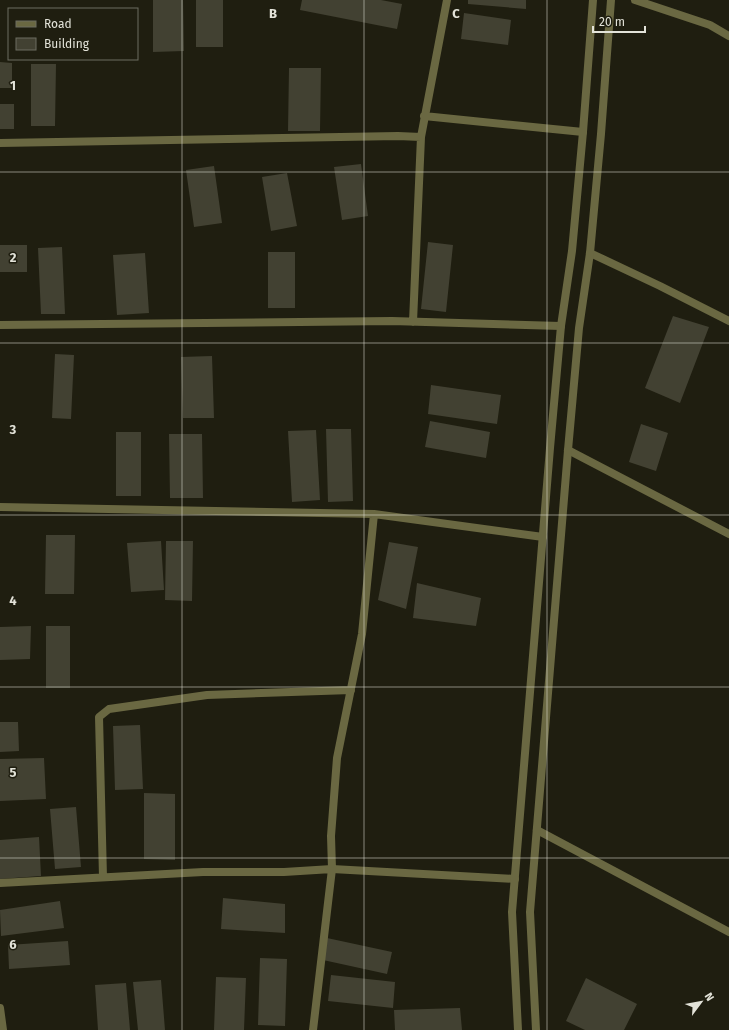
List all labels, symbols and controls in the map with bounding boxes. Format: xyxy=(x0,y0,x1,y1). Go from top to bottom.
text: B xyxy=(269,6,277,21)
text: C xyxy=(452,6,460,21)
legend xyxy=(8,8,138,60)
scale bar xyxy=(593,8,645,34)
text: 20 m xyxy=(599,15,625,29)
text: Road xyxy=(44,17,72,31)
text: Building xyxy=(44,37,90,51)
text: 1 xyxy=(10,78,16,93)
text: 2 xyxy=(10,250,17,265)
text: 3 xyxy=(9,422,17,437)
text: 4 xyxy=(9,593,17,608)
text: 5 xyxy=(10,765,17,780)
text: 6 xyxy=(9,937,17,952)
north arrow xyxy=(681,982,721,1022)
text: N xyxy=(702,990,717,1004)

